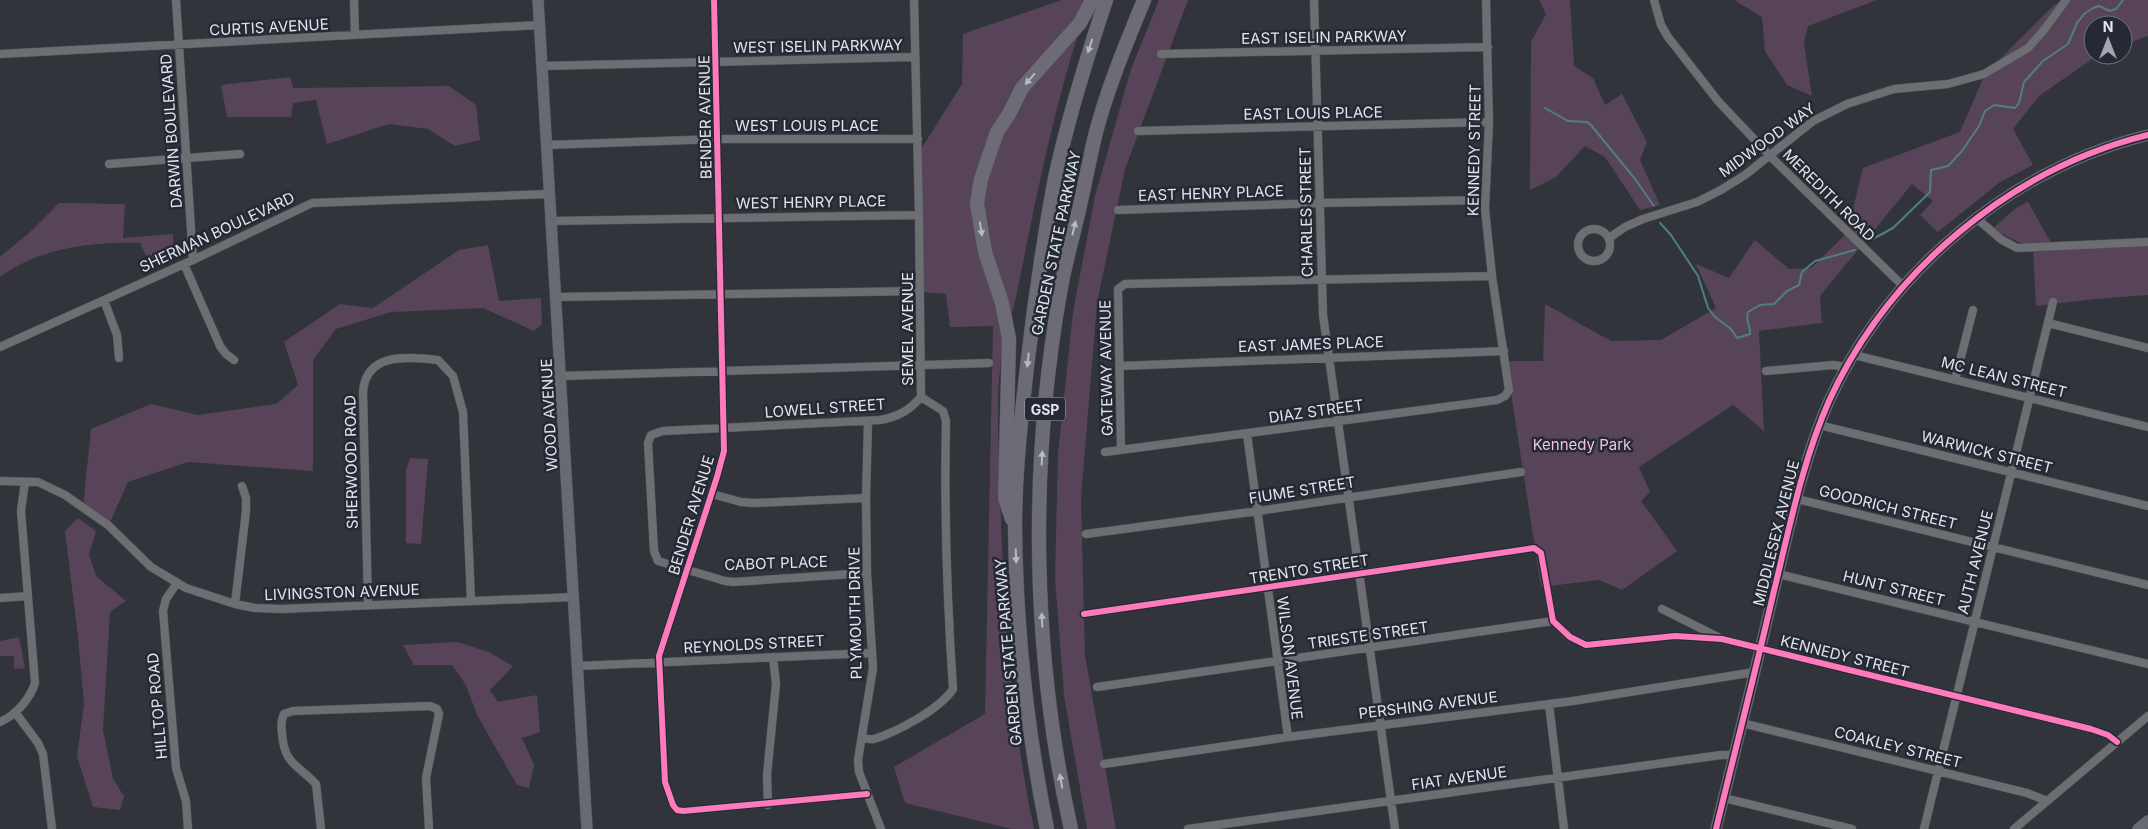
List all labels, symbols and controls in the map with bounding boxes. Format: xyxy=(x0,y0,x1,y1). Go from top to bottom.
street label: CURTIS AVENUE xyxy=(209,14,329,40)
north arrow xyxy=(2083,15,2133,65)
text: N xyxy=(2103,18,2113,35)
street label: EAST ISELIN PARKWAY xyxy=(1241,26,1407,48)
street label: WEST ISELIN PARKWAY xyxy=(733,35,903,57)
one-way arrow xyxy=(1086,39,1094,54)
street label: DARWIN BOULEVARD xyxy=(156,53,186,209)
street label: BENDER AVENUE xyxy=(694,55,716,179)
one-way arrow xyxy=(1024,73,1035,86)
street label: KENNEDY STREET xyxy=(1463,84,1485,216)
street label: MIDWOOD WAY xyxy=(1715,99,1819,181)
street label: EAST LOUIS PLACE xyxy=(1243,102,1383,124)
street label: WEST LOUIS PLACE xyxy=(735,116,879,135)
street label: MEREDITH ROAD xyxy=(1779,145,1879,245)
street label: CHARLES STREET xyxy=(1295,147,1317,277)
street label: GARDEN STATE PARKWAY xyxy=(1027,149,1085,337)
street label: EAST HENRY PLACE xyxy=(1138,181,1284,205)
street label: SHERMAN BOULEVARD xyxy=(136,188,298,276)
street label: WEST HENRY PLACE xyxy=(736,191,886,213)
one-way arrow xyxy=(1071,219,1079,235)
one-way arrow xyxy=(977,221,985,237)
street label: SEMEL AVENUE xyxy=(898,272,917,386)
street label: GATEWAY AVENUE xyxy=(1095,300,1117,436)
street label: EAST JAMES PLACE xyxy=(1238,332,1384,356)
one-way arrow xyxy=(1024,352,1032,368)
street label: MC LEAN STREET xyxy=(1939,352,2069,402)
street label: WOOD AVENUE xyxy=(537,358,561,472)
street label: LOWELL STREET xyxy=(764,394,886,422)
street label: SHERWOOD ROAD xyxy=(340,395,362,529)
street label: DIAZ STREET xyxy=(1267,395,1365,427)
road number: GSP xyxy=(1025,398,1065,420)
street label: WARWICK STREET xyxy=(1919,426,2055,478)
park label: Kennedy Park xyxy=(1533,435,1632,454)
one-way arrow xyxy=(1038,449,1046,465)
street label: BENDER AVENUE xyxy=(664,453,718,577)
street label: MIDDLESEX AVENUE xyxy=(1749,458,1803,608)
street label: FIUME STREET xyxy=(1247,472,1357,508)
street label: GOODRICH STREET xyxy=(1817,481,1959,533)
street label: AUTH AVENUE xyxy=(1953,508,1997,616)
street label: PLYMOUTH DRIVE xyxy=(844,546,866,680)
one-way arrow xyxy=(1012,549,1020,565)
street label: TRENTO STREET xyxy=(1248,550,1370,588)
street label: CABOT PLACE xyxy=(724,552,828,574)
street label: GARDEN STATE PARKWAY xyxy=(990,557,1026,747)
street label: HUNT STREET xyxy=(1841,566,1947,610)
street label: LIVINGSTON AVENUE xyxy=(264,580,420,604)
street label: WILSON AVENUE xyxy=(1273,595,1307,721)
one-way arrow xyxy=(1038,612,1046,628)
street label: TRIESTE STREET xyxy=(1306,617,1430,653)
street label: REYNOLDS STREET xyxy=(683,631,825,657)
street label: KENNEDY STREET xyxy=(1779,631,1911,681)
street label: HILLTOP ROAD xyxy=(143,652,171,760)
street label: PERSHING AVENUE xyxy=(1357,687,1499,723)
street label: COAKLEY STREET xyxy=(1832,722,1964,772)
street label: FIAT AVENUE xyxy=(1410,762,1508,794)
one-way arrow xyxy=(1057,773,1065,789)

